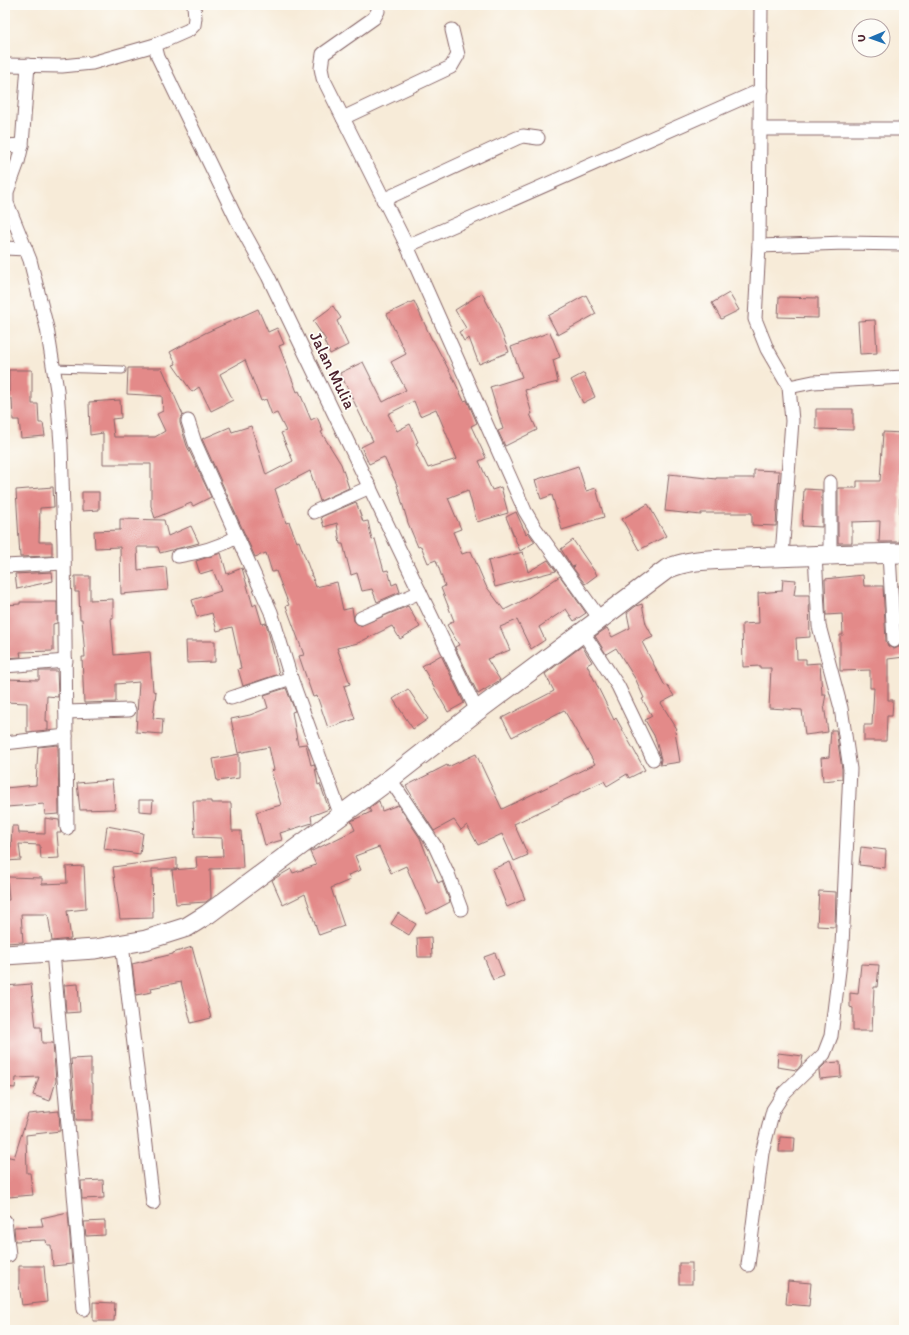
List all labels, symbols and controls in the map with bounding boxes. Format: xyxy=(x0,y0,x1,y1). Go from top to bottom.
north arrow xyxy=(851,18,891,58)
text: U xyxy=(855,34,868,42)
street label: Jalan Mulia xyxy=(306,328,360,412)

